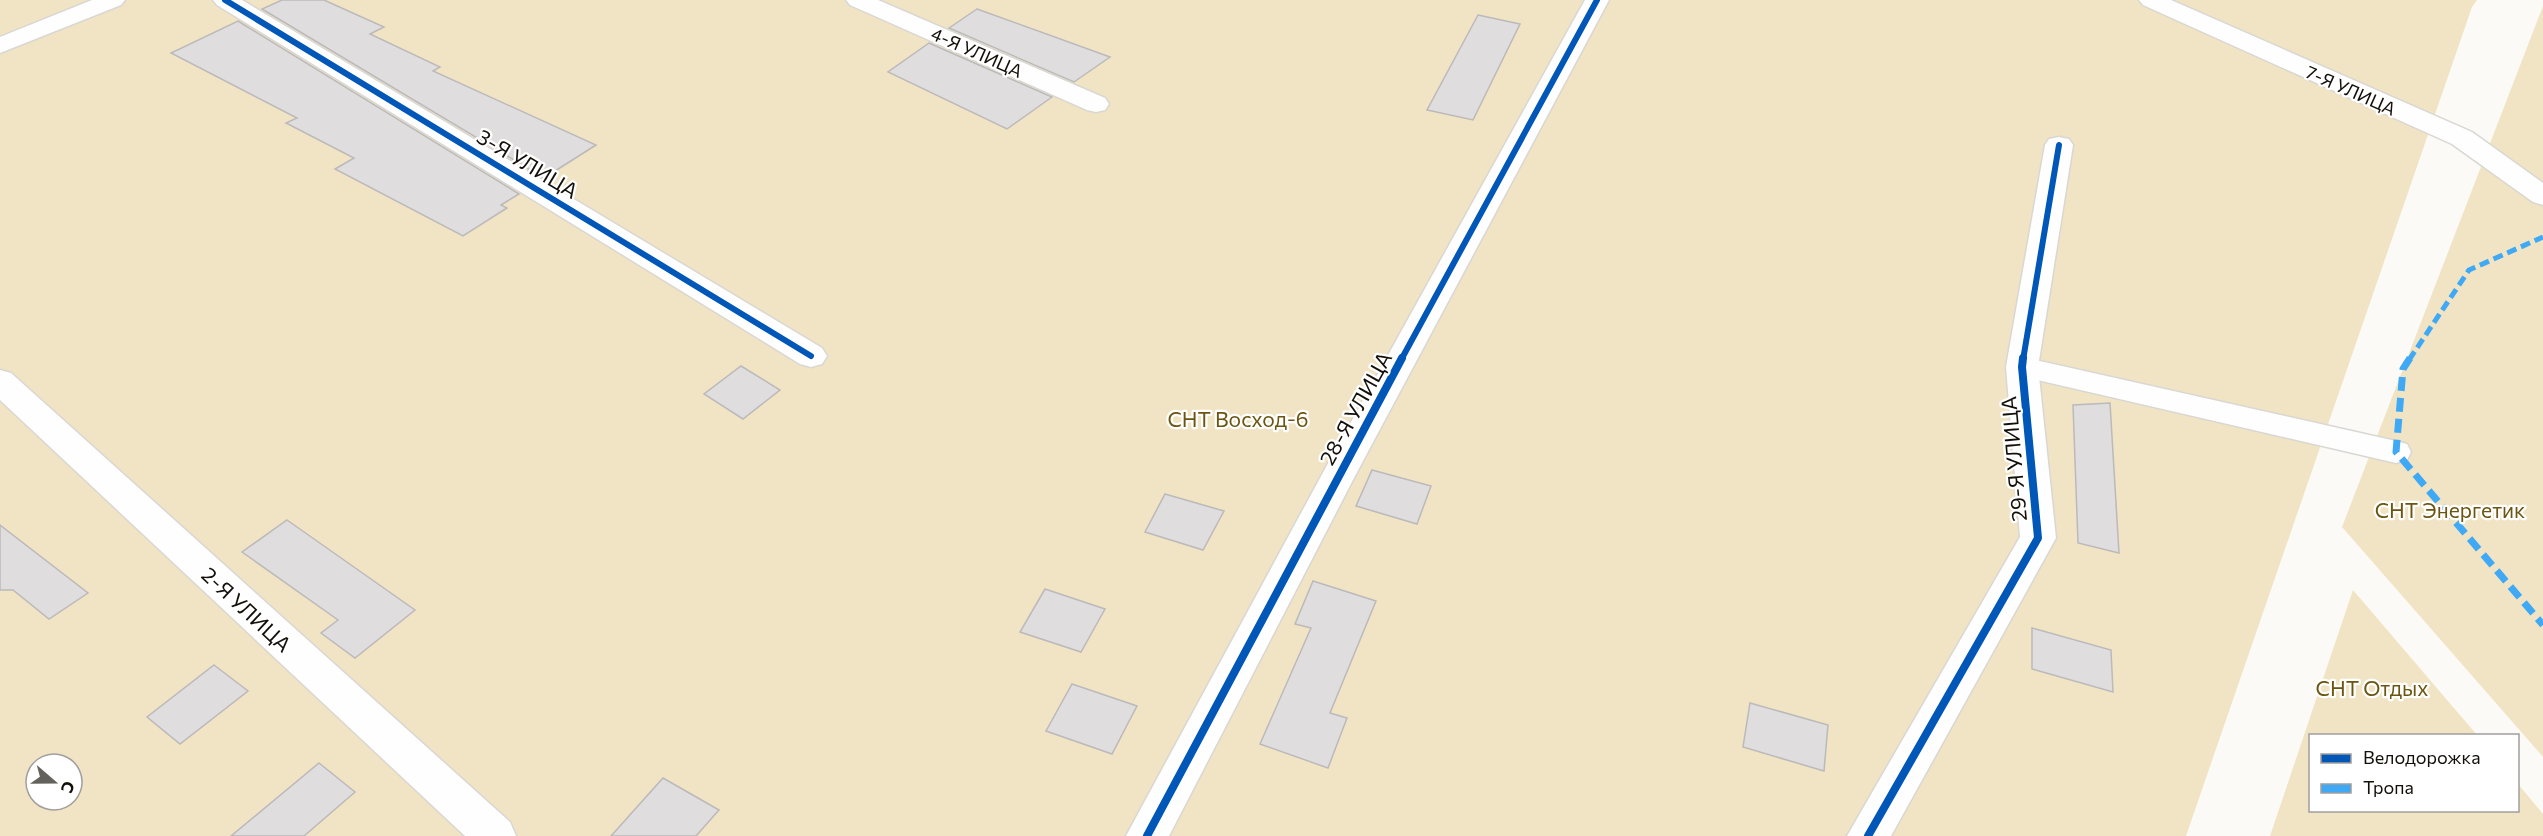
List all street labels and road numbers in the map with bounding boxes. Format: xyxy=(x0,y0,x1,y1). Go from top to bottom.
street label: 4-Я УЛИЦА xyxy=(928,22,1026,82)
street label: 7-Я УЛИЦА xyxy=(2303,60,2399,120)
street label: 3-Я УЛИЦА xyxy=(473,123,583,203)
street label: 28-Я УЛИЦА xyxy=(1314,347,1396,469)
street label: 29-Я УЛИЦА xyxy=(1995,395,2031,523)
street label: 2-Я УЛИЦА xyxy=(197,561,297,657)

